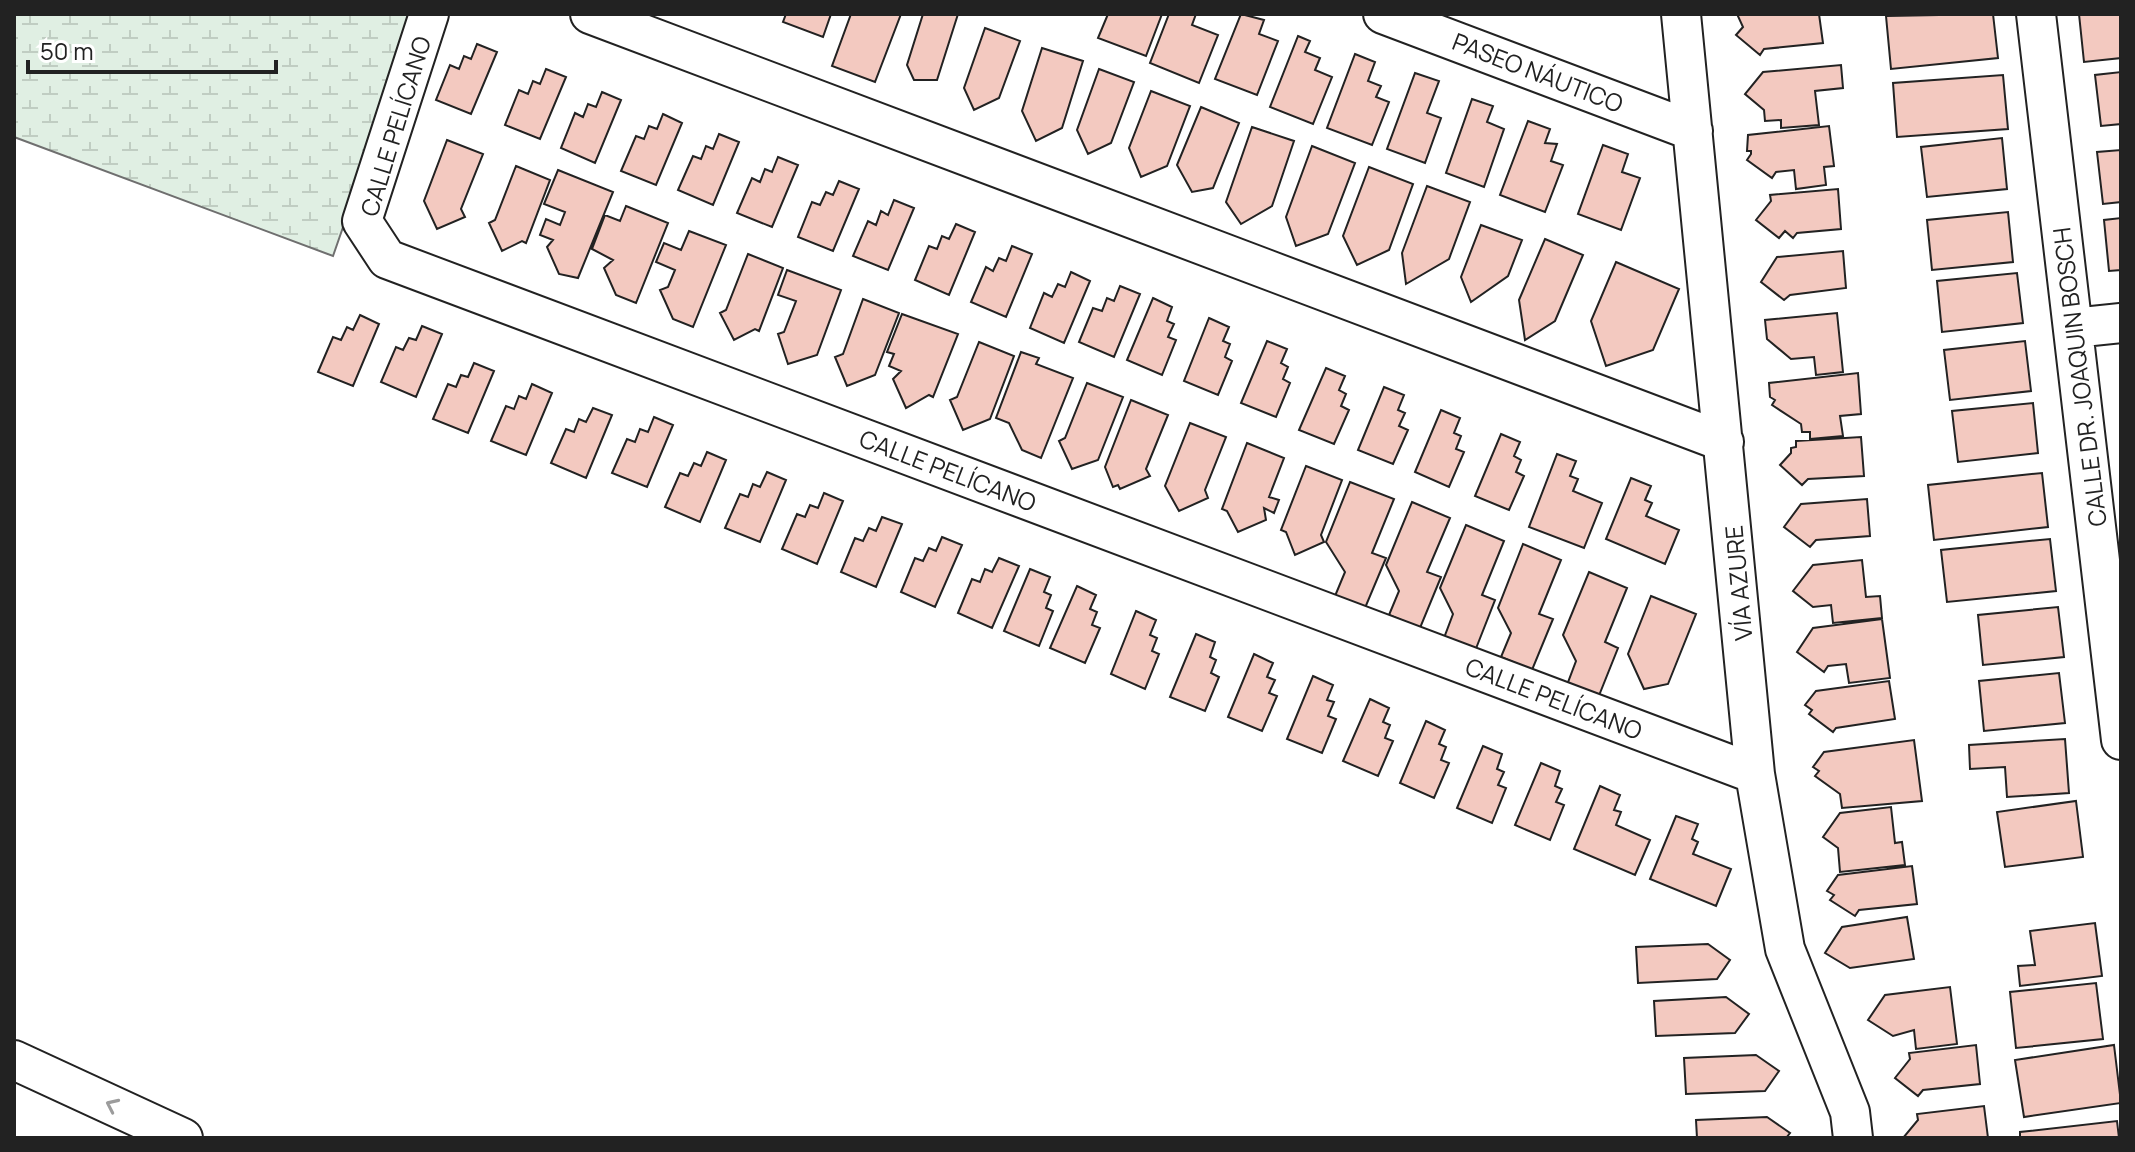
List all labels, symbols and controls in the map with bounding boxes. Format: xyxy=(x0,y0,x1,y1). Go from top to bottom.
scale bar xyxy=(28,24,276,74)
street label: PASEO NÁUTICO xyxy=(1448,24,1628,120)
street label: CALLE PELÍCANO xyxy=(352,32,438,220)
text: 50 m xyxy=(40,34,94,67)
street label: CALLE DR. JOAQUIN BOSCH xyxy=(2044,225,2114,529)
street label: CALLE PELÍCANO xyxy=(855,421,1041,519)
street label: VÍA AZURE xyxy=(1717,524,1759,642)
street label: CALLE PELÍCANO xyxy=(1461,649,1647,747)
one-way arrow xyxy=(106,1099,120,1115)

